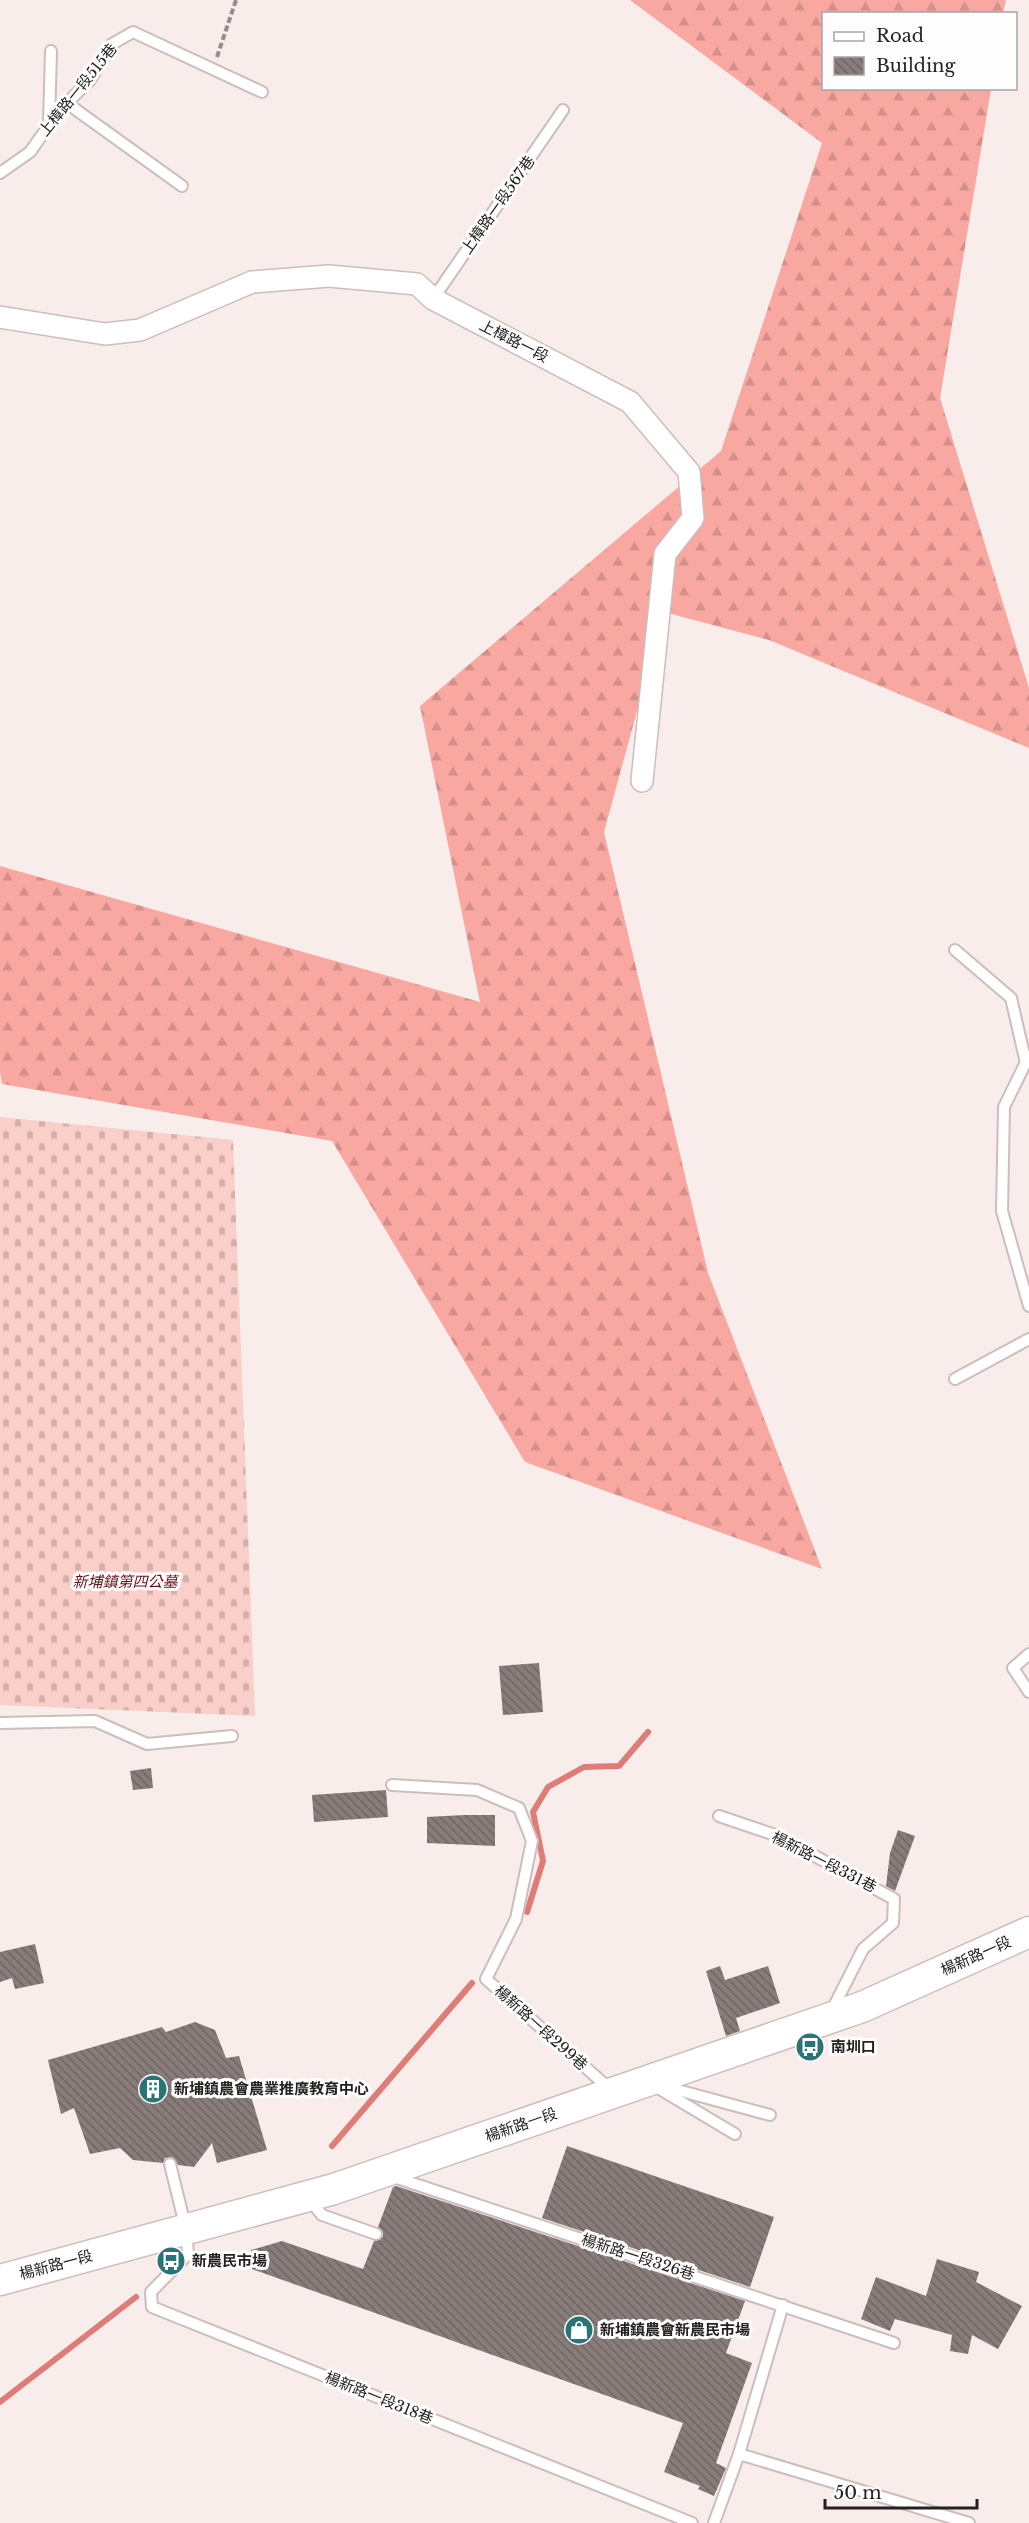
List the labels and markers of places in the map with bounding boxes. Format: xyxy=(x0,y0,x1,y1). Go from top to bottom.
bus stop icon: 南圳口 xyxy=(794,2031,826,2063)
place label: 南圳口 xyxy=(831,2037,876,2056)
building icon: 新埔鎮農會農業推廣教育中心 xyxy=(137,2073,169,2105)
place label: 新埔鎮農會農業推廣教育中心 xyxy=(174,2079,369,2098)
bus stop icon: 新農民市場 xyxy=(155,2245,187,2277)
place label: 新農民市場 xyxy=(192,2251,267,2270)
shop icon: 新埔鎮農會新農民市場 xyxy=(563,2314,595,2346)
place label: 新埔鎮農會新農民市場 xyxy=(600,2320,750,2339)

